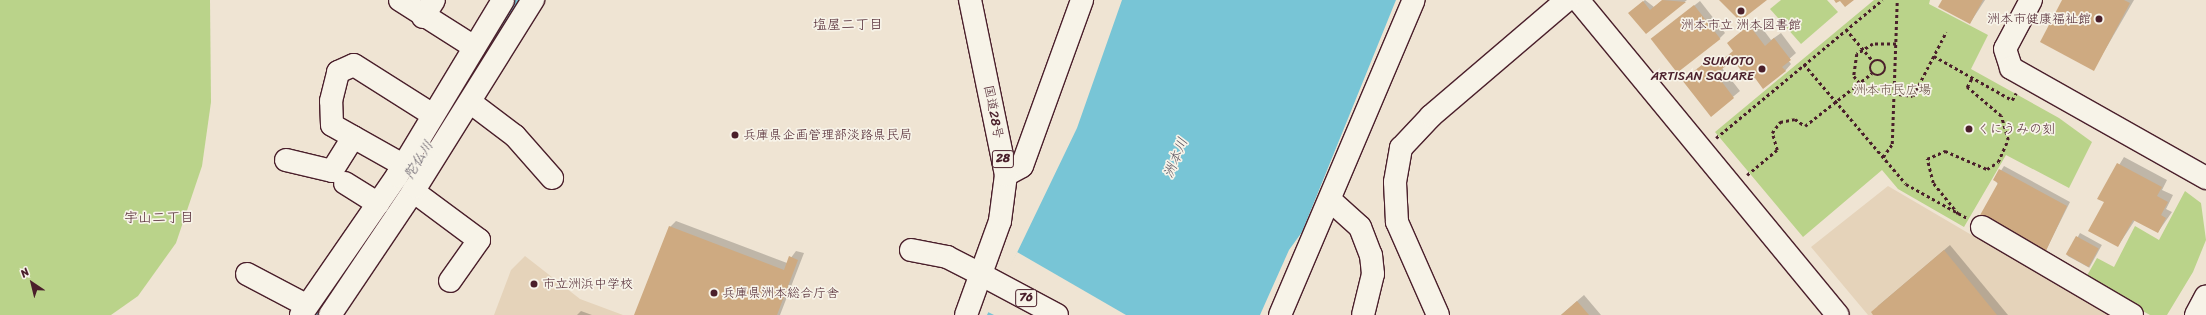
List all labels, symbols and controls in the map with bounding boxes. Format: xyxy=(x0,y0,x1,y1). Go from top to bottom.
marker: 洲本市立 洲本図書館 xyxy=(1736,6,1746,16)
place label: 洲本市健康福祉館 xyxy=(1987,11,2091,27)
marker: 洲本市健康福祉館 xyxy=(2094,14,2104,24)
district label: 塩屋二丁目 xyxy=(813,17,883,33)
place label: 洲本市立 洲本図書館 xyxy=(1681,17,1801,33)
place label: SUMOTO ARTISAN SQUARE xyxy=(1651,54,1754,85)
marker: SUMOTO ARTISAN SQUARE xyxy=(1757,64,1767,74)
park label: 洲本市民広場 xyxy=(1853,82,1931,98)
street label: 国道28号 xyxy=(980,84,1006,140)
place label: くにうみの刻 xyxy=(1977,121,2055,137)
marker: くにうみの刻 xyxy=(1964,124,1974,134)
place label: 兵庫県企画管理部淡路県民局 xyxy=(743,127,912,143)
marker: 兵庫県企画管理部淡路県民局 xyxy=(730,130,740,140)
water label: 洲本川 xyxy=(1160,135,1192,181)
water label: 陀仏川 xyxy=(401,138,437,182)
road number: 28 xyxy=(991,149,1015,169)
district label: 宇山二丁目 xyxy=(124,210,194,226)
north arrow xyxy=(12,263,52,303)
text: N xyxy=(16,263,33,283)
place label: 市立洲浜中学校 xyxy=(542,276,633,292)
marker: 市立洲浜中学校 xyxy=(529,279,539,289)
place label: 兵庫県洲本総合庁舎 xyxy=(722,285,839,301)
marker: 兵庫県洲本総合庁舎 xyxy=(709,288,719,298)
road number: 76 xyxy=(1015,288,1037,308)

